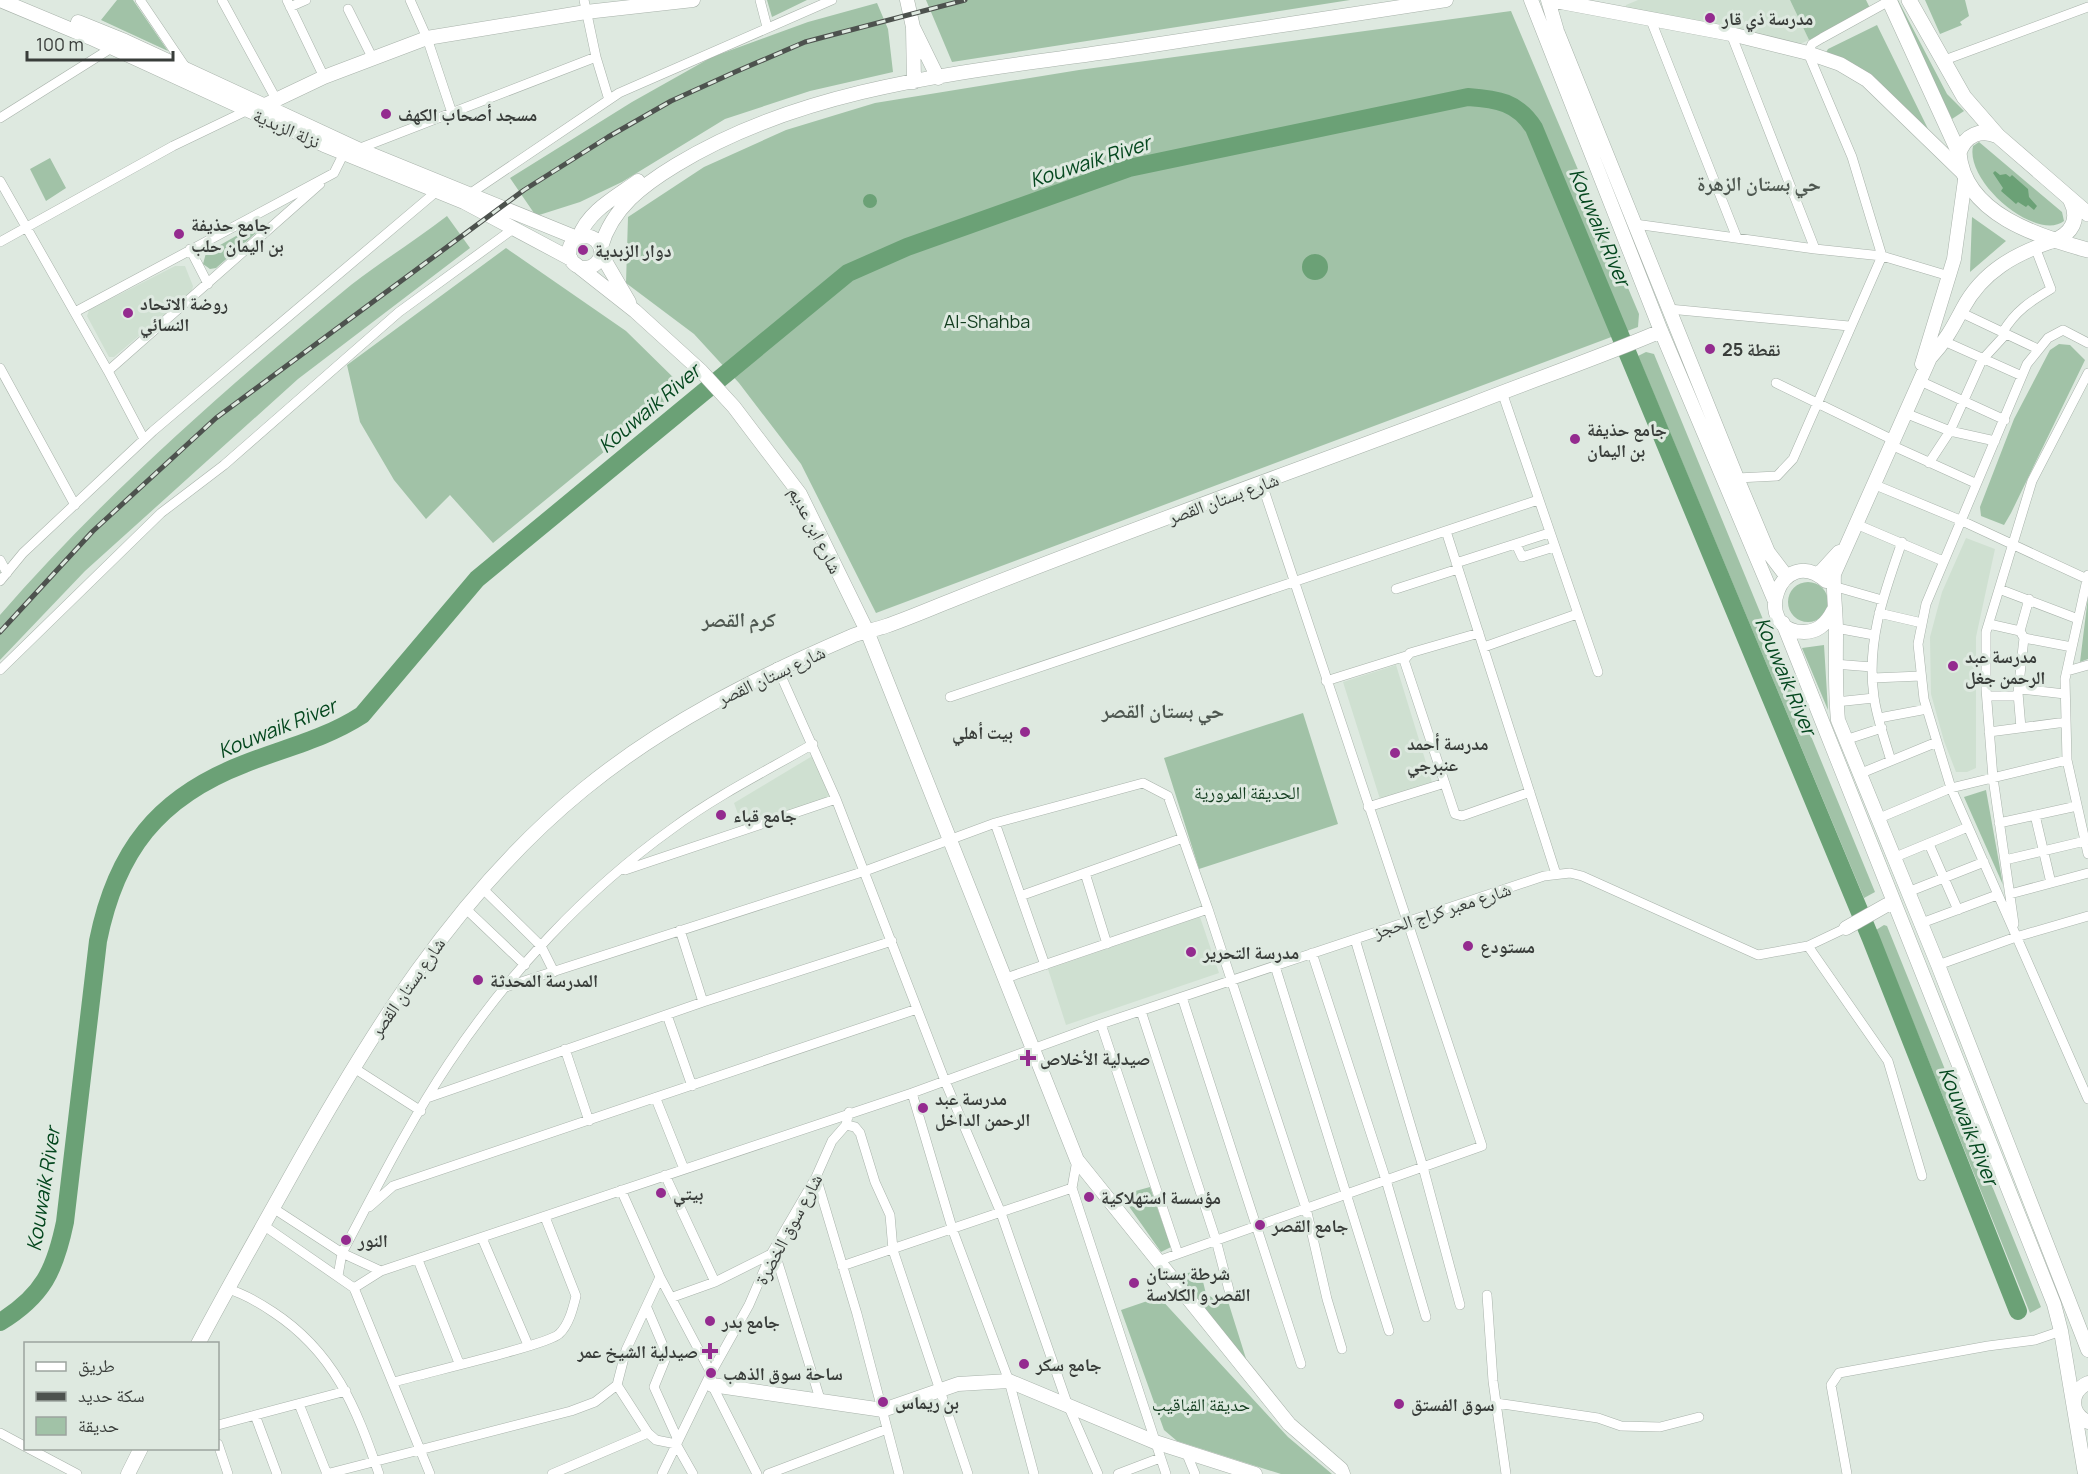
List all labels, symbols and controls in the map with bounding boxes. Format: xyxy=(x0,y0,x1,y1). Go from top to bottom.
place label: مدرسة ذي قار xyxy=(1721,6,1813,33)
marker: مدرسة ذي قار xyxy=(1703,11,1717,25)
scale bar xyxy=(27,24,172,62)
text: 100 m xyxy=(36,32,84,56)
place label: مسجد أصحاب الكهف xyxy=(398,102,537,126)
street label: نزلة الزبدية xyxy=(250,103,324,153)
marker: مسجد أصحاب الكهف xyxy=(379,107,393,121)
water label: Kouwaik River xyxy=(1026,128,1156,193)
water label: Kouwaik River xyxy=(1563,164,1638,292)
district label: حي بستان الزهرة xyxy=(1697,170,1821,199)
place label: جامع حذيفة بن اليمان حلب xyxy=(191,212,284,257)
marker: جامع حذيفة بن اليمان حلب xyxy=(172,227,186,241)
place label: دوار الزبدية xyxy=(595,238,672,262)
marker: دوار الزبدية xyxy=(576,243,590,257)
place label: روضة الاتحاد النسائي xyxy=(140,291,228,339)
marker: روضة الاتحاد النسائي xyxy=(121,306,135,320)
park label: Al-Shahba xyxy=(944,309,1030,333)
place label: نقطة 25 xyxy=(1722,337,1780,361)
marker: نقطة 25 xyxy=(1703,342,1717,356)
water label: Kouwaik River xyxy=(592,356,708,459)
place label: جامع حذيفة بن اليمان xyxy=(1587,417,1667,462)
marker: جامع حذيفة بن اليمان xyxy=(1568,432,1582,446)
street label: شارع بستان القصر xyxy=(1163,467,1282,529)
street label: شارع ابن عديم xyxy=(783,482,848,578)
district label: كرم القصر xyxy=(701,606,776,634)
water label: Kouwaik River xyxy=(1749,613,1824,741)
street label: شارع بستان القصر xyxy=(712,640,829,711)
place label: مدرسة عبد الرحمن جغل xyxy=(1965,644,2045,689)
marker: مدرسة عبد الرحمن جغل xyxy=(1946,659,1960,673)
water label: Kouwaik River xyxy=(214,691,343,764)
district label: حي بستان القصر xyxy=(1101,697,1224,726)
place label: بيت أهلي xyxy=(952,720,1013,747)
marker: بيت أهلي xyxy=(1018,725,1032,739)
place label: مدرسة أحمد عنبرجي xyxy=(1407,731,1489,779)
marker: مدرسة أحمد عنبرجي xyxy=(1388,746,1402,760)
park label: الحديقة المرورية xyxy=(1194,780,1300,804)
place label: جامع قباء xyxy=(733,803,797,828)
marker: جامع قباء xyxy=(714,808,728,822)
street label: شارع معبر كراج الحجز xyxy=(1369,876,1514,945)
street label: شارع بستان القصر xyxy=(363,933,450,1042)
place label: مستودع xyxy=(1480,934,1535,958)
marker: مستودع xyxy=(1461,939,1475,953)
place label: مدرسة التحرير xyxy=(1202,940,1299,964)
marker: مدرسة التحرير xyxy=(1184,945,1198,959)
place label: المدرسة المحدثة xyxy=(490,968,598,992)
marker: المدرسة المحدثة xyxy=(471,973,485,987)
place label: صيدلية اﻷخلاص xyxy=(1040,1046,1150,1070)
marker: صيدلية اﻷخلاص xyxy=(1021,1051,1035,1065)
water label: Kouwaik River xyxy=(1933,1063,2006,1192)
place label: مدرسة عبد الرحمن الداخل xyxy=(935,1086,1030,1131)
marker: مدرسة عبد الرحمن الداخل xyxy=(916,1101,930,1115)
water label: Kouwaik River xyxy=(20,1122,67,1253)
street label: شارع سوق الخضرة xyxy=(749,1169,827,1289)
place label: بيتي xyxy=(673,1181,703,1208)
place label: مؤسسة استهلاكية xyxy=(1101,1185,1221,1209)
marker: بيتي xyxy=(654,1186,668,1200)
marker: مؤسسة استهلاكية xyxy=(1082,1190,1096,1204)
place label: جامع القصر xyxy=(1271,1213,1349,1238)
marker: جامع القصر xyxy=(1253,1218,1267,1232)
place label: النور xyxy=(357,1228,388,1252)
marker: النور xyxy=(339,1233,353,1247)
place label: شرطة بستان القصر و الكلاسة xyxy=(1146,1261,1251,1306)
marker: شرطة بستان القصر و الكلاسة xyxy=(1127,1276,1141,1290)
place label: جامع بدر xyxy=(721,1309,780,1334)
marker: جامع بدر xyxy=(703,1314,717,1328)
place label: صيدلية الشيخ عمر xyxy=(577,1339,698,1364)
legend xyxy=(24,1342,219,1450)
marker: صيدلية الشيخ عمر xyxy=(703,1344,717,1358)
place label: جامع سكر xyxy=(1035,1352,1102,1377)
text: طريق xyxy=(78,1353,115,1377)
marker: جامع سكر xyxy=(1017,1357,1031,1371)
place label: ساحة سوق الذهب xyxy=(723,1361,843,1385)
marker: ساحة سوق الذهب xyxy=(704,1366,718,1380)
text: سكة حديد xyxy=(78,1383,145,1407)
place label: بن ريماس xyxy=(895,1390,959,1414)
park label: حديقة القباقيب xyxy=(1152,1392,1250,1416)
place label: سوق الفستق xyxy=(1411,1392,1495,1416)
marker: بن ريماس xyxy=(876,1395,890,1409)
marker: سوق الفستق xyxy=(1392,1397,1406,1411)
text: حديقة xyxy=(78,1413,119,1437)

